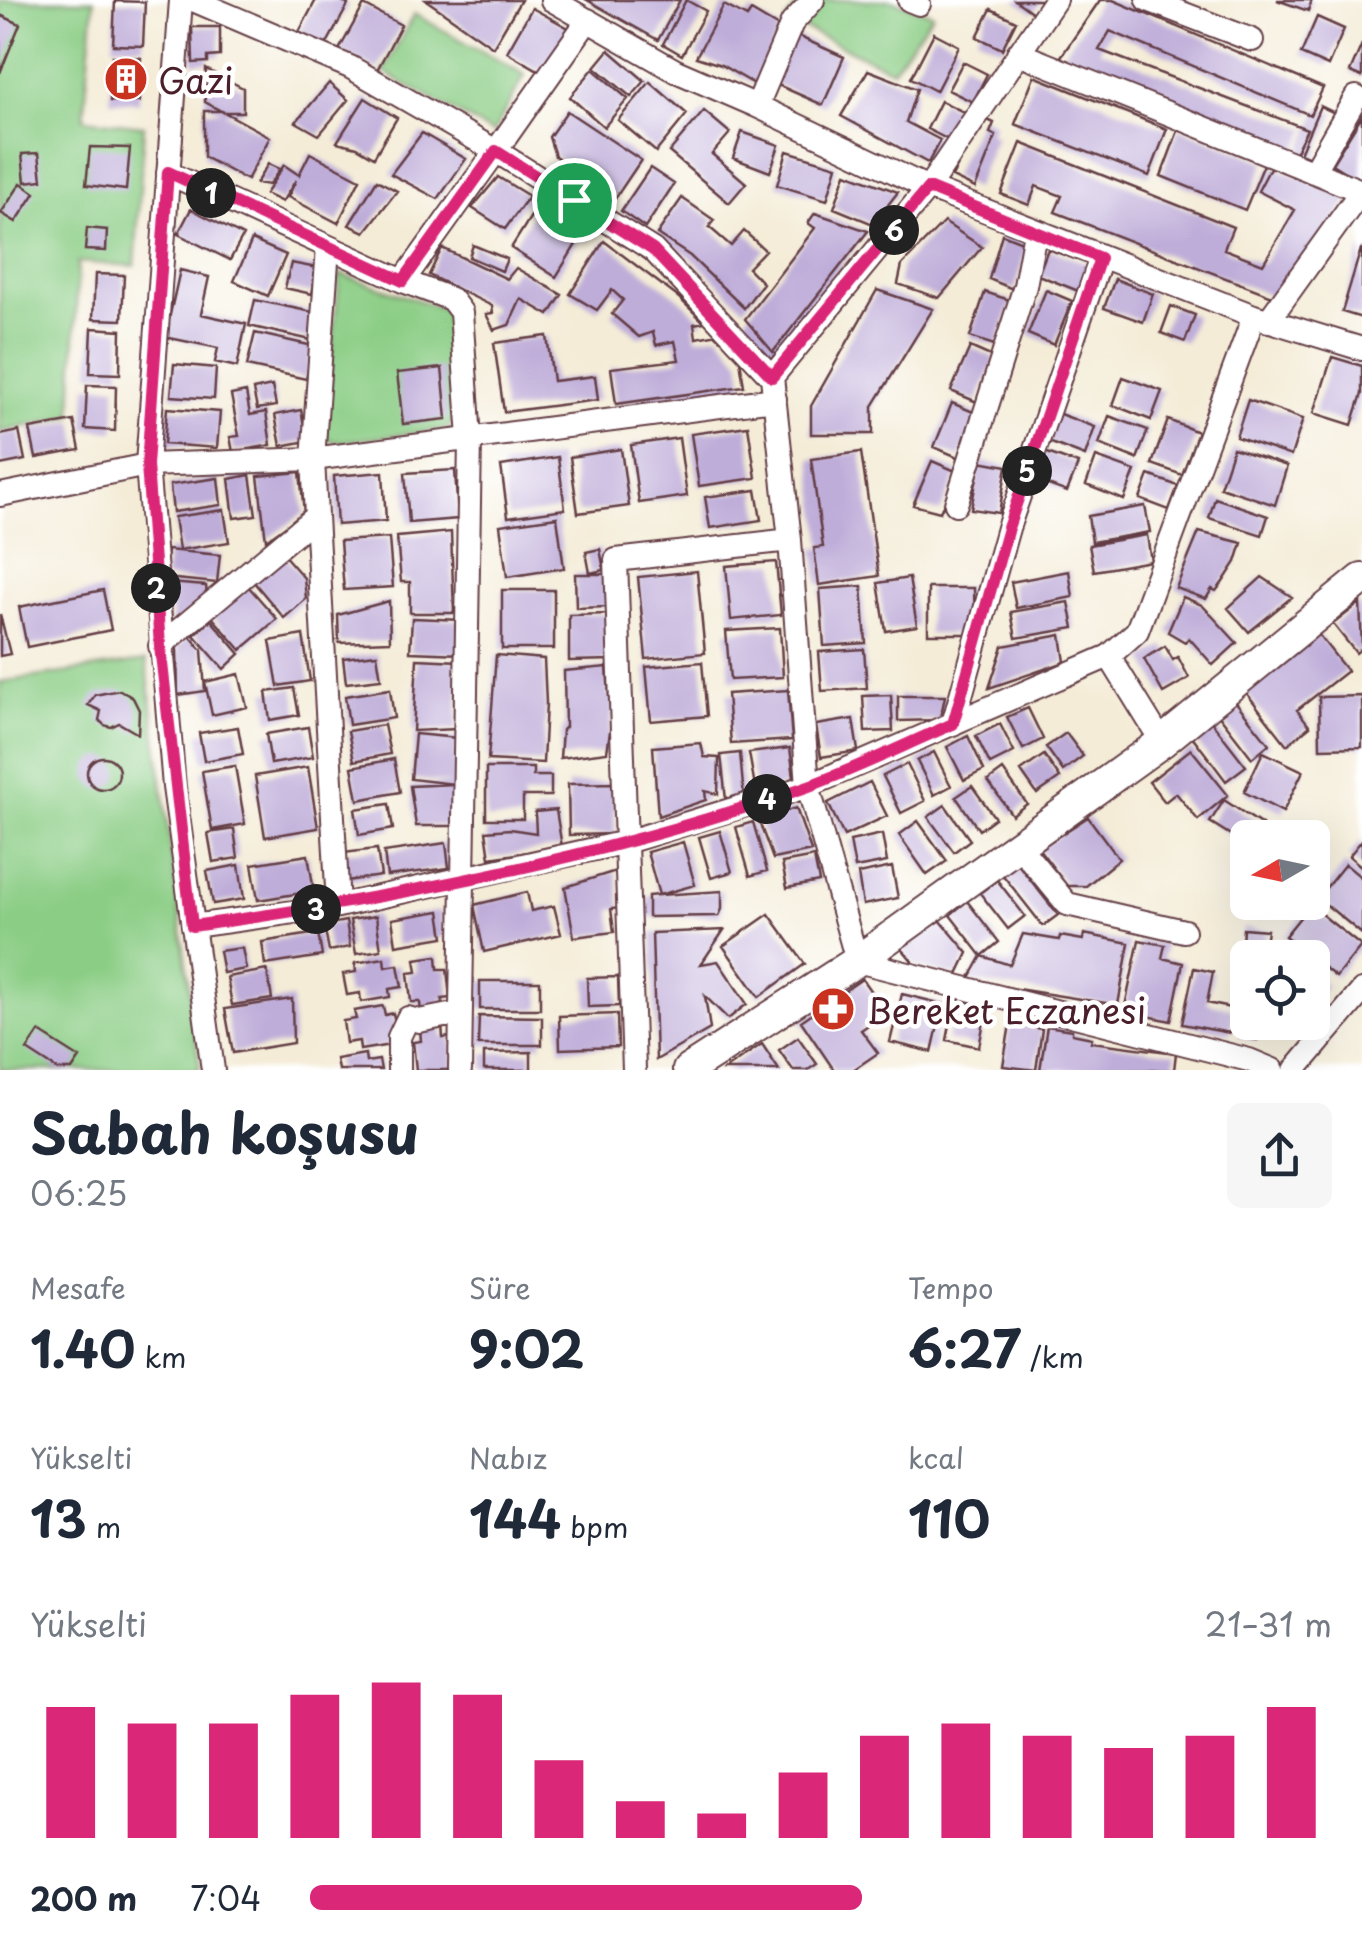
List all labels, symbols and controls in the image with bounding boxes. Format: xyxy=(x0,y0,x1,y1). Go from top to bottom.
place label: Gazi xyxy=(158,53,233,106)
building icon: Gazi xyxy=(103,56,149,102)
pin xyxy=(532,158,617,243)
pin: 1 xyxy=(186,168,236,218)
text: 1 xyxy=(204,171,218,214)
icon: arrive xyxy=(547,173,602,228)
pin: 6 xyxy=(869,205,919,255)
text: 6 xyxy=(884,208,904,251)
pin: 5 xyxy=(1002,446,1052,496)
text: 5 xyxy=(1018,449,1036,492)
pin: 2 xyxy=(131,563,181,613)
text: 2 xyxy=(146,566,166,609)
pin: 4 xyxy=(742,774,792,824)
text: 4 xyxy=(757,777,777,820)
north arrow xyxy=(1230,820,1330,920)
map controls xyxy=(1230,820,1330,1040)
pin: 3 xyxy=(291,884,341,934)
text: 3 xyxy=(307,887,325,930)
button: locate xyxy=(1230,940,1330,1040)
place label: Bereket Eczanesi xyxy=(866,983,1146,1036)
pharmacy icon: Bereket Eczanesi xyxy=(810,986,856,1032)
text: Sabah koşusu xyxy=(30,1090,420,1173)
button: share xyxy=(1227,1103,1332,1208)
text: 06:25 xyxy=(30,1169,127,1217)
text: Mesafe xyxy=(30,1266,126,1309)
text: Süre xyxy=(469,1266,531,1309)
text: Tempo xyxy=(908,1266,994,1309)
text: 1.40 xyxy=(30,1309,135,1385)
text: 9:02 xyxy=(469,1309,584,1385)
text: 6:27 xyxy=(908,1309,1021,1385)
text: km xyxy=(135,1335,187,1378)
text: /km xyxy=(1021,1335,1084,1378)
text: Yükselti xyxy=(30,1436,132,1479)
text: Nabız xyxy=(469,1436,547,1479)
text: kcal xyxy=(908,1436,964,1479)
text: 13 xyxy=(30,1479,87,1555)
text: 144 xyxy=(469,1479,561,1555)
text: 110 xyxy=(908,1479,990,1555)
text: m xyxy=(87,1505,121,1548)
text: bpm xyxy=(561,1505,628,1548)
text: Yükselti xyxy=(30,1600,147,1648)
text: 21–31 m xyxy=(1205,1600,1332,1648)
text: 200 m xyxy=(30,1874,137,1922)
text: 7:04 xyxy=(190,1874,261,1922)

